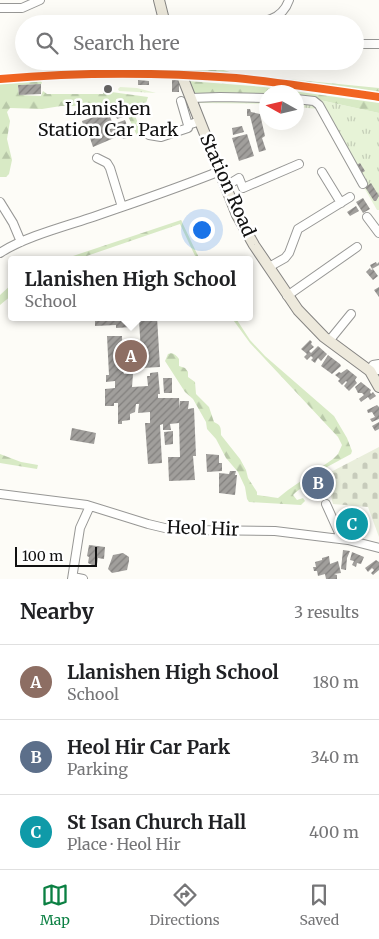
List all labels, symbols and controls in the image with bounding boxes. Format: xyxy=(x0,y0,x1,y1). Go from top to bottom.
search box xyxy=(15,15,364,70)
icon: search xyxy=(33,29,61,57)
text: Search here xyxy=(73,31,180,55)
marker: Llanishen Station Car Park xyxy=(102,83,114,95)
north arrow xyxy=(259,85,304,130)
place label: Llanishen Station Car Park xyxy=(38,97,179,141)
street label: Station Road xyxy=(195,130,261,240)
your location xyxy=(189,217,215,243)
popup xyxy=(8,256,253,321)
text: Llanishen High School xyxy=(25,267,236,291)
text: School xyxy=(25,291,77,311)
pin: A xyxy=(115,337,147,375)
pin: B xyxy=(302,464,334,502)
pin: C xyxy=(336,505,368,543)
street label: Heol Hir xyxy=(166,515,240,541)
scale bar xyxy=(15,544,98,567)
text: 100 m xyxy=(22,547,63,565)
text: Nearby xyxy=(20,598,94,625)
text: 3 results xyxy=(294,602,359,622)
text: Llanishen High School xyxy=(67,660,279,684)
text: A xyxy=(30,672,42,692)
text: 180 m xyxy=(313,672,359,692)
text: School xyxy=(67,684,119,704)
text: Heol Hir Car Park xyxy=(67,735,230,759)
text: B xyxy=(30,747,42,767)
text: 340 m xyxy=(310,747,359,767)
text: Parking xyxy=(67,759,128,779)
text: St Isan Church Hall xyxy=(67,810,246,834)
text: C xyxy=(31,822,41,842)
text: 400 m xyxy=(309,822,359,842)
text: Place · Heol Hir xyxy=(67,834,181,854)
tab: Map xyxy=(40,881,70,929)
tab: Directions xyxy=(150,881,220,929)
tab: Saved xyxy=(299,881,339,929)

